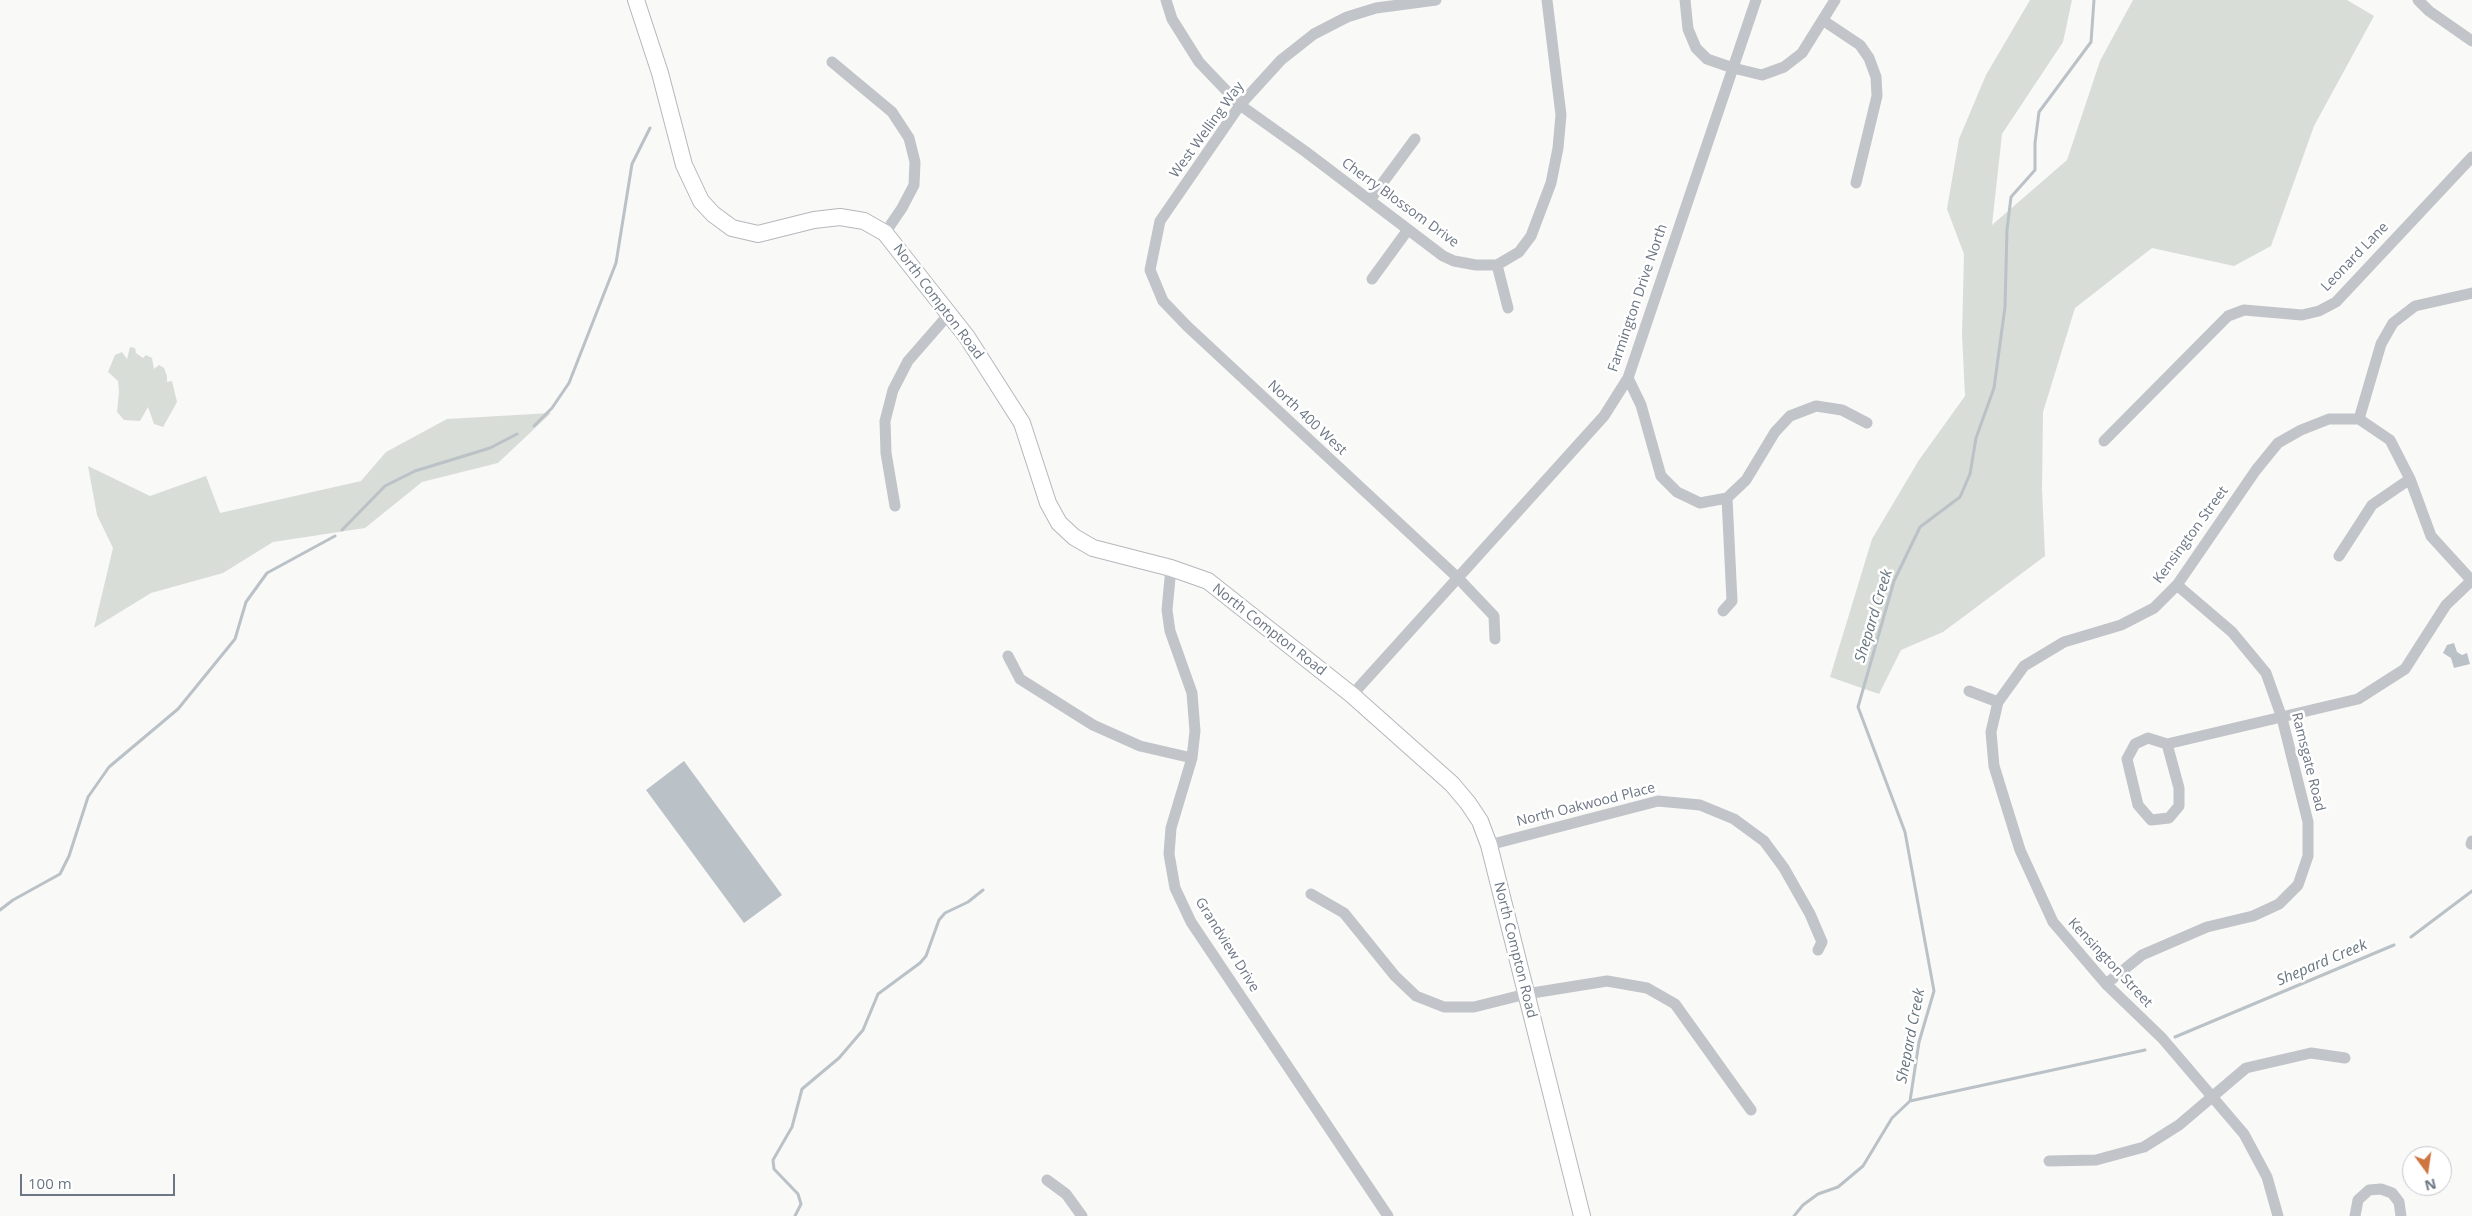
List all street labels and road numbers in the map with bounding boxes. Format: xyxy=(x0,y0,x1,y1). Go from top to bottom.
street label: West Welling Way xyxy=(1166,79,1248,181)
street label: Cherry Blossom Drive xyxy=(1338,155,1462,251)
street label: Leonard Lane xyxy=(2318,219,2392,295)
street label: Farmington Drive North xyxy=(1605,222,1671,374)
street label: North Compton Road xyxy=(889,241,987,363)
street label: North 400 West xyxy=(1264,377,1350,459)
street label: Kensington Street xyxy=(2150,483,2232,587)
street label: North Compton Road xyxy=(1209,580,1329,680)
street label: Ramsgate Road xyxy=(2288,711,2328,813)
street label: North Oakwood Place xyxy=(1515,780,1657,830)
street label: North Compton Road xyxy=(1490,880,1540,1020)
street label: Grandview Drive xyxy=(1191,895,1263,995)
street label: Kensington Street xyxy=(2064,915,2156,1011)

